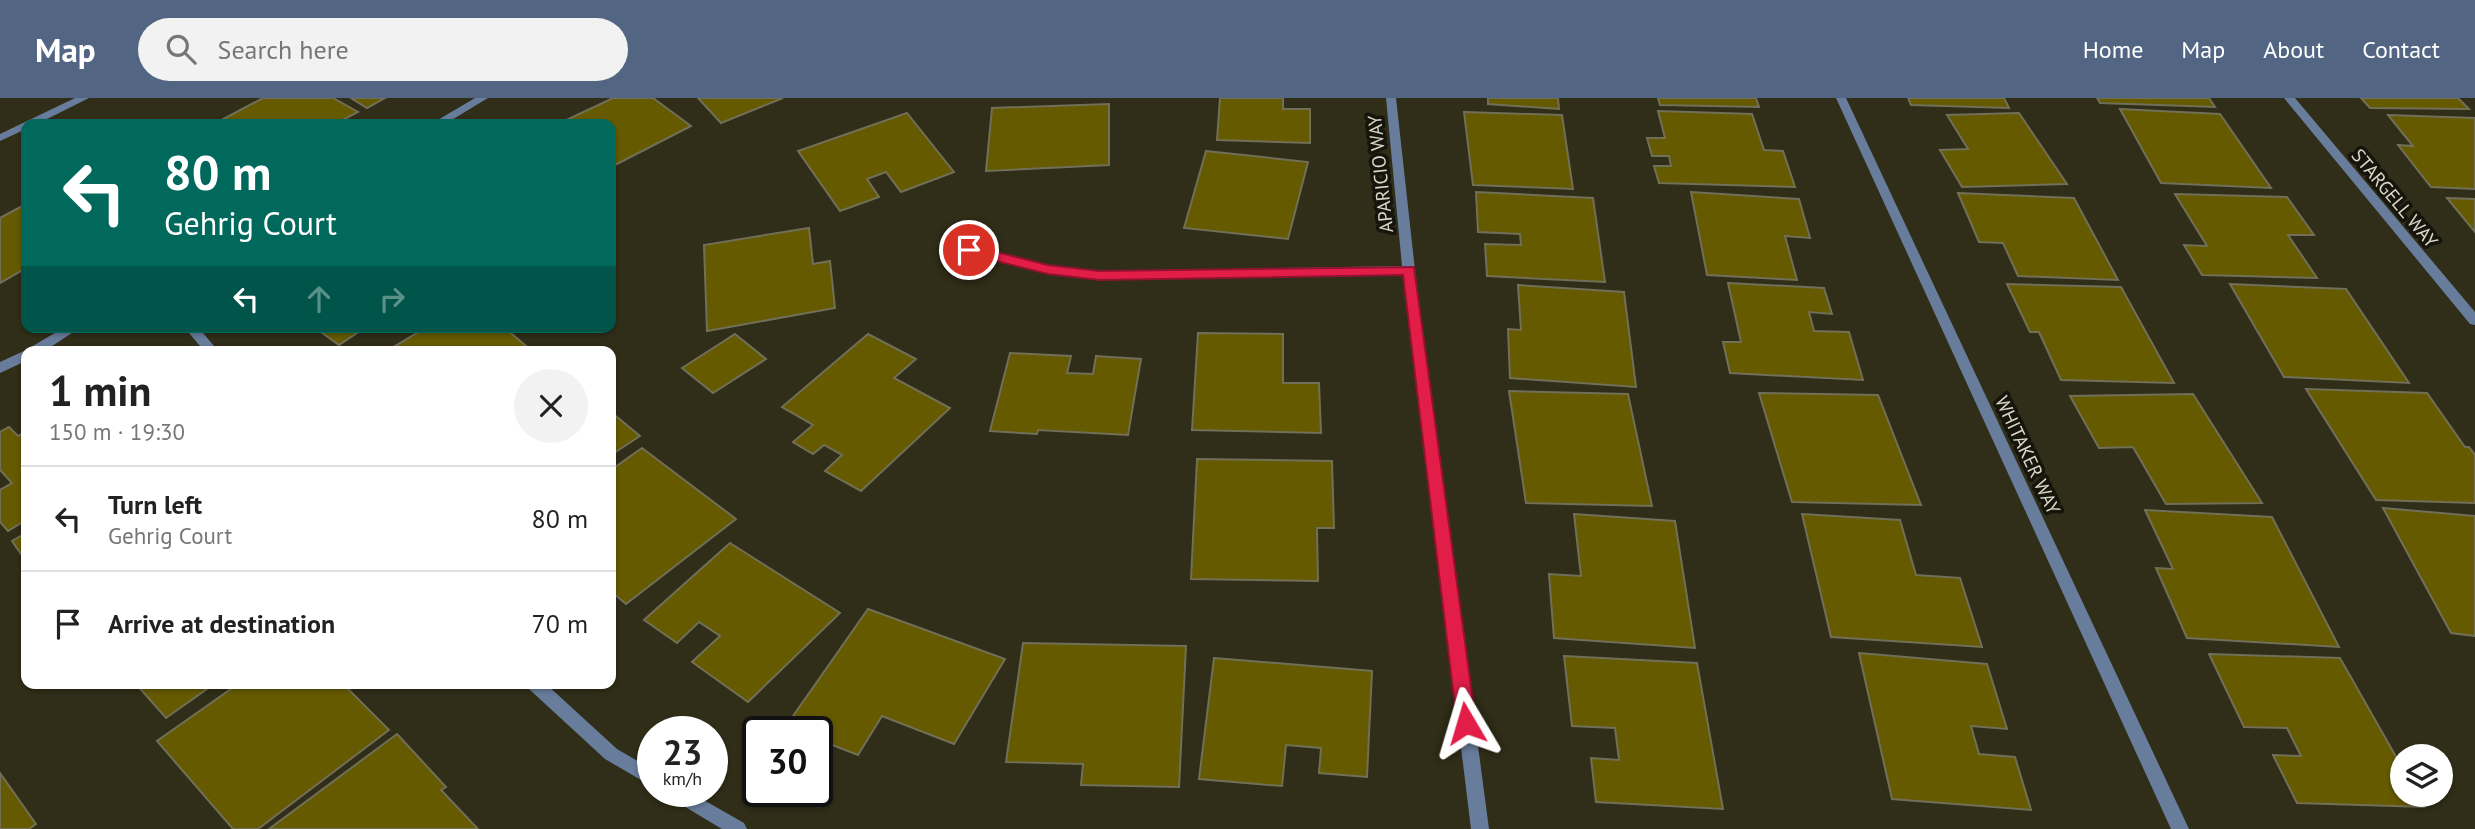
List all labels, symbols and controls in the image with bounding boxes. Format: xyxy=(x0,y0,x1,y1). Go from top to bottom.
search box xyxy=(138,18,628,81)
text: Map xyxy=(35,28,96,71)
icon: search xyxy=(162,30,200,68)
text: Search here xyxy=(218,33,349,66)
text: Home xyxy=(2083,34,2143,65)
text: Map xyxy=(2181,34,2225,65)
text: About xyxy=(2263,34,2324,65)
text: Contact xyxy=(2362,34,2440,65)
street label: APARICIO WAY xyxy=(1362,114,1398,234)
text: 80 m xyxy=(164,140,271,204)
street label: STARGELL WAY xyxy=(2347,144,2444,253)
icon: left xyxy=(49,147,140,238)
text: Gehrig Court xyxy=(164,202,337,244)
pin xyxy=(939,220,999,280)
icon: arrive xyxy=(950,231,988,269)
icon: left xyxy=(227,280,265,318)
icon: ahead xyxy=(300,280,338,318)
icon: right xyxy=(373,280,411,318)
text: 1 min xyxy=(49,363,151,418)
button: close xyxy=(514,369,588,443)
street label: WHITAKER WAY xyxy=(1990,392,2066,518)
text: 150 m · 19:30 xyxy=(49,417,185,446)
text: Turn left xyxy=(108,488,202,521)
icon: left xyxy=(49,500,87,538)
text: 80 m xyxy=(532,502,588,535)
text: Gehrig Court xyxy=(108,521,232,550)
icon: arrive xyxy=(49,605,87,643)
text: Arrive at destination xyxy=(108,607,335,640)
text: 70 m xyxy=(532,607,588,640)
position arrow xyxy=(1429,686,1503,760)
speed limit sign: 30 xyxy=(742,716,833,807)
text: 23 xyxy=(663,729,702,775)
map controls xyxy=(2390,744,2453,807)
button: layers xyxy=(2390,744,2453,807)
text: km/h xyxy=(663,767,702,790)

